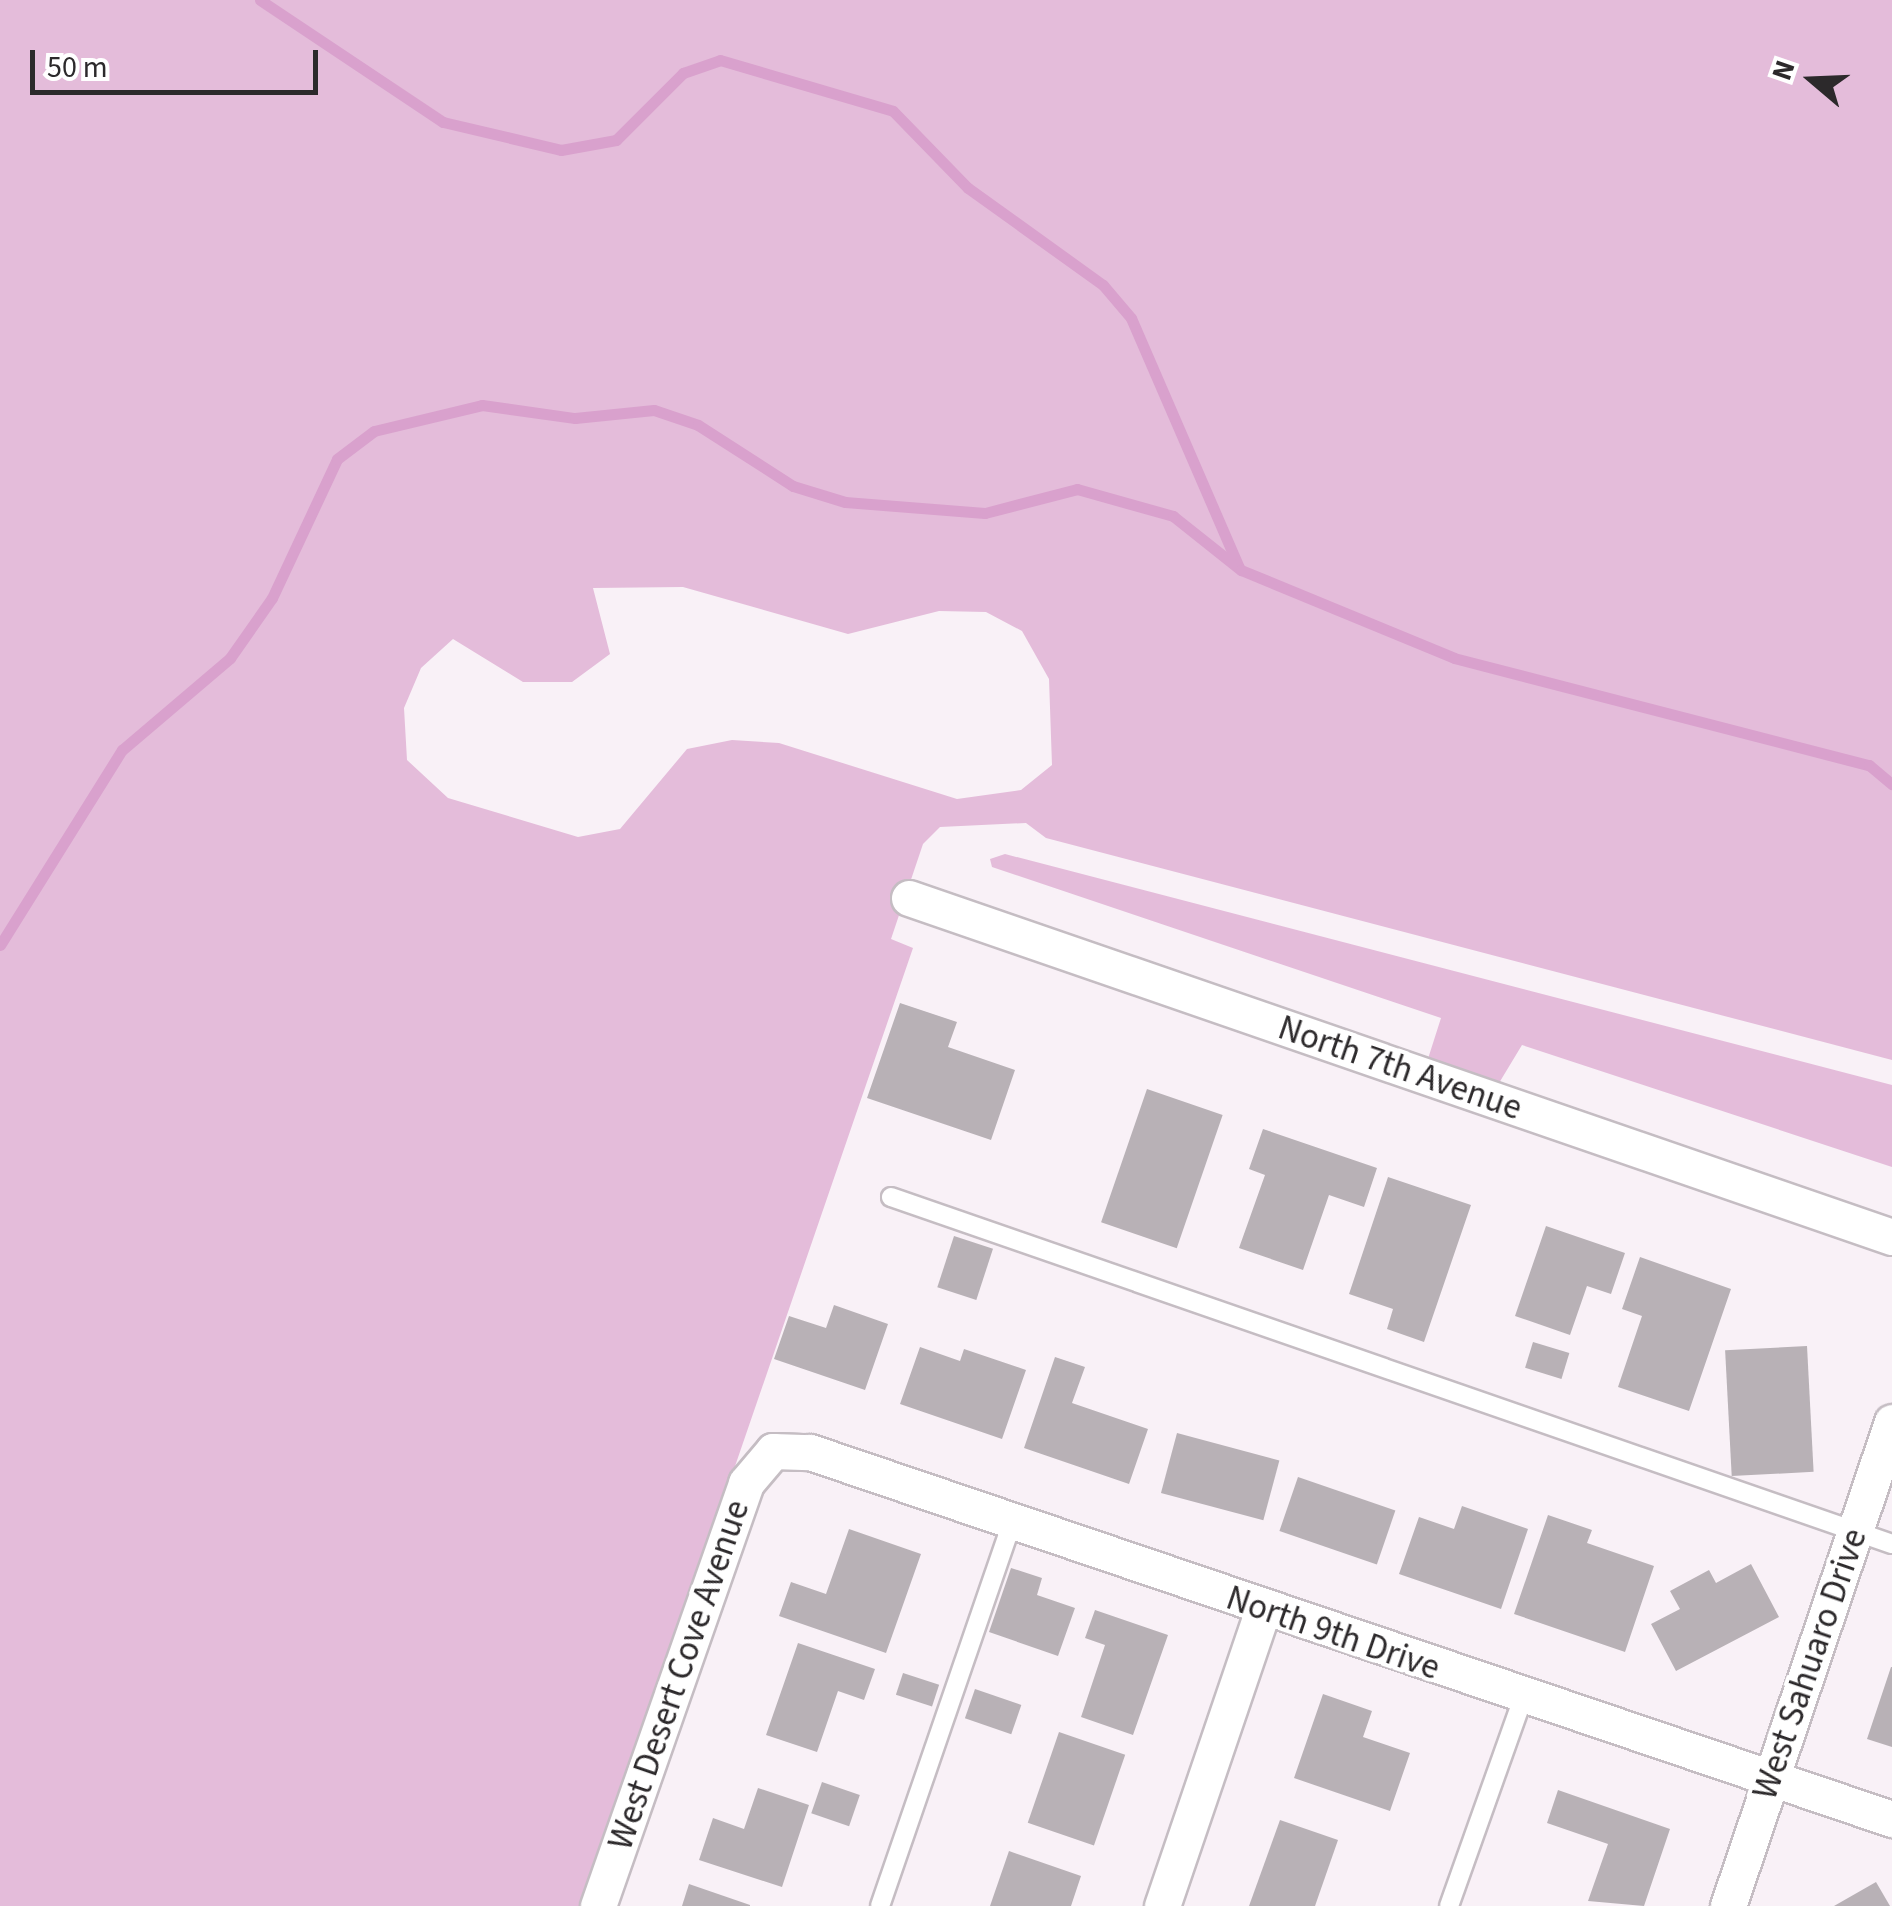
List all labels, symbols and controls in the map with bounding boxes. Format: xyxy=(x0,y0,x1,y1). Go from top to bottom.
scale bar xyxy=(35,30,322,92)
north arrow xyxy=(1762,30,1862,130)
text: 50 m xyxy=(47,46,108,89)
text: N xyxy=(1762,55,1806,86)
street label: North 7th Avenue xyxy=(1273,1007,1527,1129)
street label: West Desert Cove Avenue xyxy=(599,1495,759,1855)
street label: West Sahuaro Drive xyxy=(1744,1523,1876,1805)
street label: North 9th Drive xyxy=(1221,1577,1445,1689)

